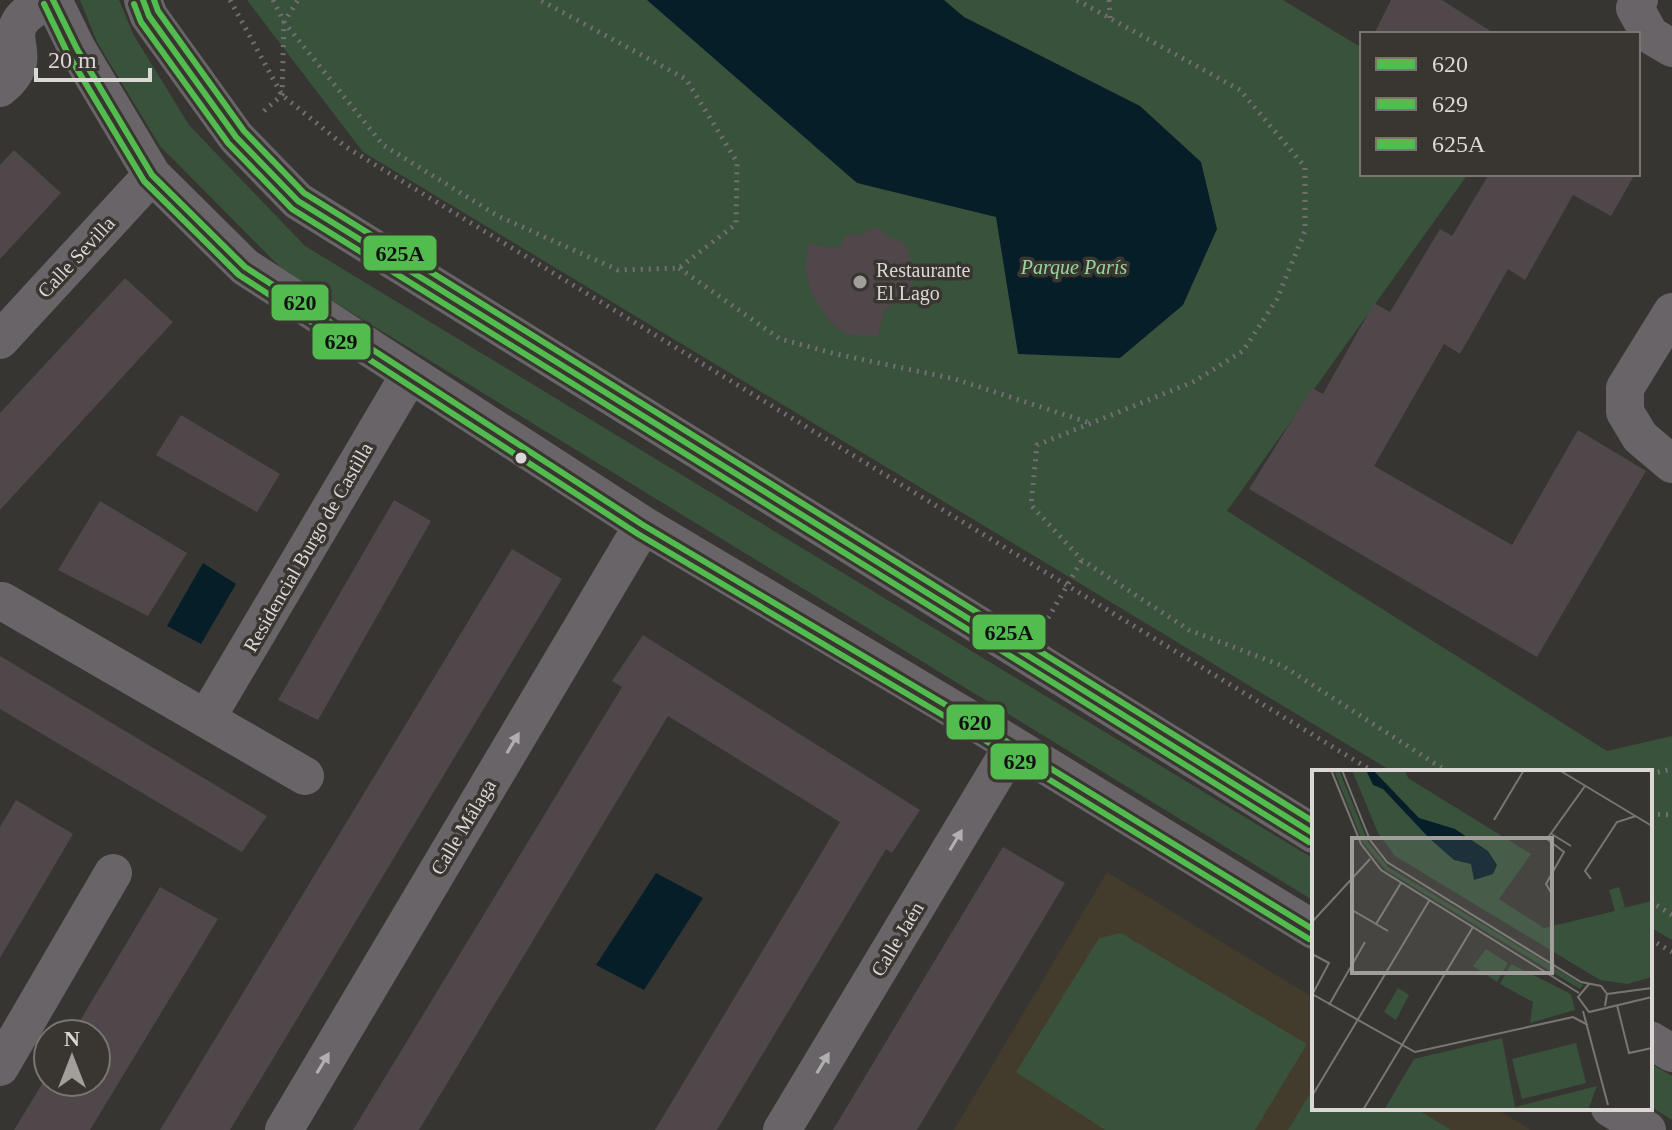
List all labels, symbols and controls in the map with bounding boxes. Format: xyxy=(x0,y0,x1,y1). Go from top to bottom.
scale bar xyxy=(36,32,150,82)
legend xyxy=(1360,32,1640,176)
text: 20 m xyxy=(48,47,97,73)
text: 620 xyxy=(1432,51,1468,77)
text: 629 xyxy=(1432,91,1468,117)
text: 625A xyxy=(1432,131,1486,157)
street label: Calle Sevilla xyxy=(33,212,119,302)
line badge: 625A xyxy=(362,234,438,272)
text: 625A xyxy=(376,241,425,266)
park label: Parque París xyxy=(1020,256,1127,279)
place label: Restaurante El Lago xyxy=(876,259,971,305)
marker: Restaurante El Lago xyxy=(851,273,869,291)
line badge: 620 xyxy=(270,283,330,322)
text: 620 xyxy=(284,290,317,315)
line badge: 629 xyxy=(311,322,372,361)
text: 629 xyxy=(325,329,358,354)
street label: Residencial Burgo de Castilla xyxy=(239,438,378,656)
unlabelled marker xyxy=(513,450,529,466)
line badge: 625A xyxy=(971,613,1047,651)
text: 625A xyxy=(985,620,1034,645)
line badge: 620 xyxy=(945,703,1006,741)
text: 620 xyxy=(959,710,992,735)
one-way arrow xyxy=(506,732,520,754)
line badge: 629 xyxy=(989,742,1050,781)
text: 629 xyxy=(1004,749,1037,774)
inset map xyxy=(1312,770,1652,1110)
street label: Calle Málaga xyxy=(426,775,501,879)
one-way arrow xyxy=(949,829,963,851)
street label: Calle Jaén xyxy=(866,898,928,980)
north arrow xyxy=(32,1018,112,1098)
text: N xyxy=(64,1026,80,1051)
one-way arrow xyxy=(316,1052,330,1074)
one-way arrow xyxy=(815,1052,829,1074)

